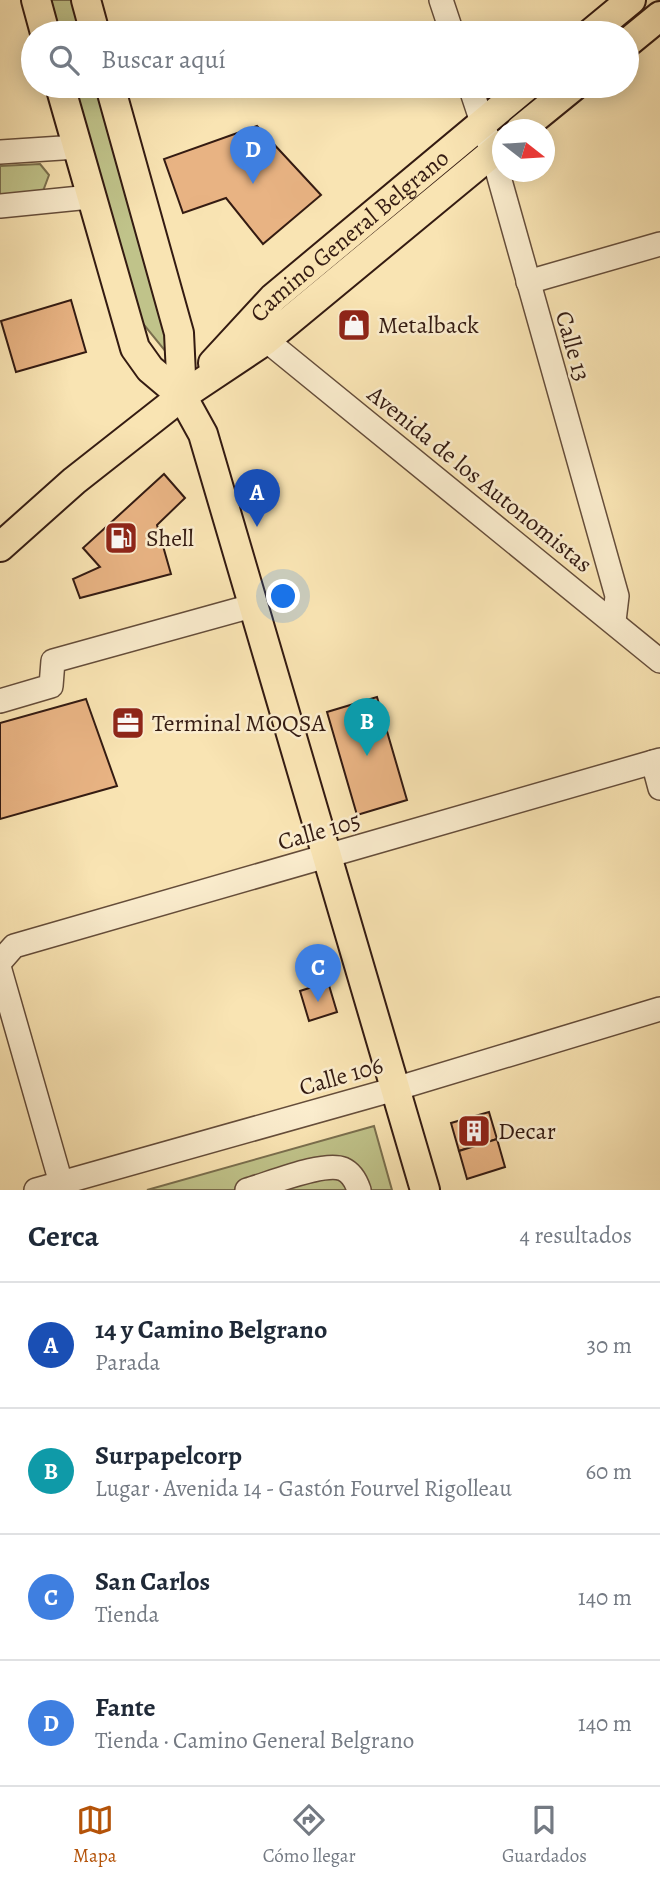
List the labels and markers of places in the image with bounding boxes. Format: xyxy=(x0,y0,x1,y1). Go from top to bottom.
pin: D xyxy=(230,126,276,184)
shop icon: Metalback xyxy=(335,306,373,344)
place label: Metalback xyxy=(378,309,479,341)
pin: A xyxy=(234,469,280,527)
fuel station icon: Shell xyxy=(102,519,140,557)
place label: Shell xyxy=(146,522,194,554)
pin: B xyxy=(344,698,390,756)
office icon: Terminal MOQSA xyxy=(109,704,147,742)
place label: Terminal MOQSA xyxy=(152,707,326,739)
pin: C xyxy=(295,944,341,1002)
building icon: Decar xyxy=(455,1112,493,1150)
place label: Decar xyxy=(498,1115,556,1147)

